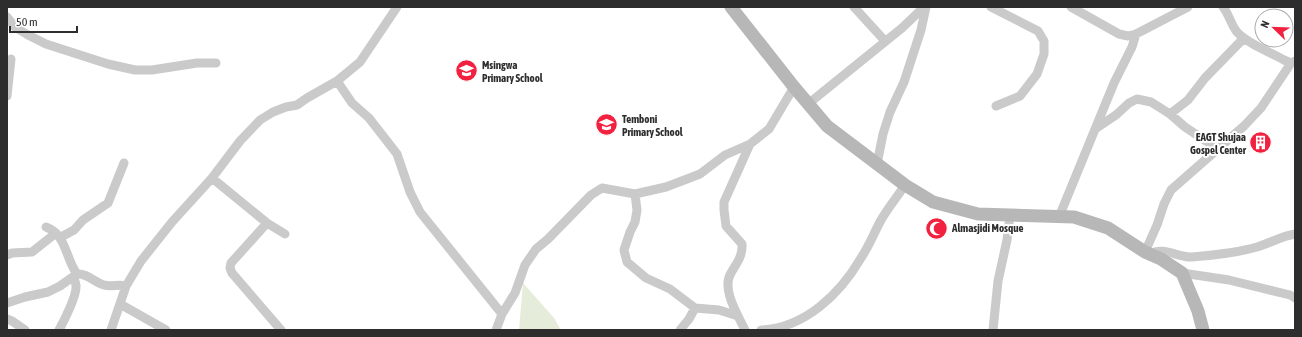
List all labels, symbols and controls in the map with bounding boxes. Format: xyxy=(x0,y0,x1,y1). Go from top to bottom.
scale bar xyxy=(10,8,77,34)
north arrow xyxy=(1254,8,1294,48)
text: 50 m xyxy=(16,15,38,29)
text: N xyxy=(1258,19,1272,29)
school or university icon: Msingwa Primary School xyxy=(453,58,479,84)
place label: Msingwa Primary School xyxy=(482,59,544,84)
school or university icon: Temboni Primary School xyxy=(593,112,619,138)
place label: Temboni Primary School xyxy=(622,113,684,138)
building icon: EAGT Shujaa Gospel Center xyxy=(1248,130,1274,156)
place label: EAGT Shujaa Gospel Center xyxy=(1190,131,1247,156)
mosque icon: Almasjidi Mosque xyxy=(923,215,949,241)
place label: Almasjidi Mosque xyxy=(951,222,1023,234)

